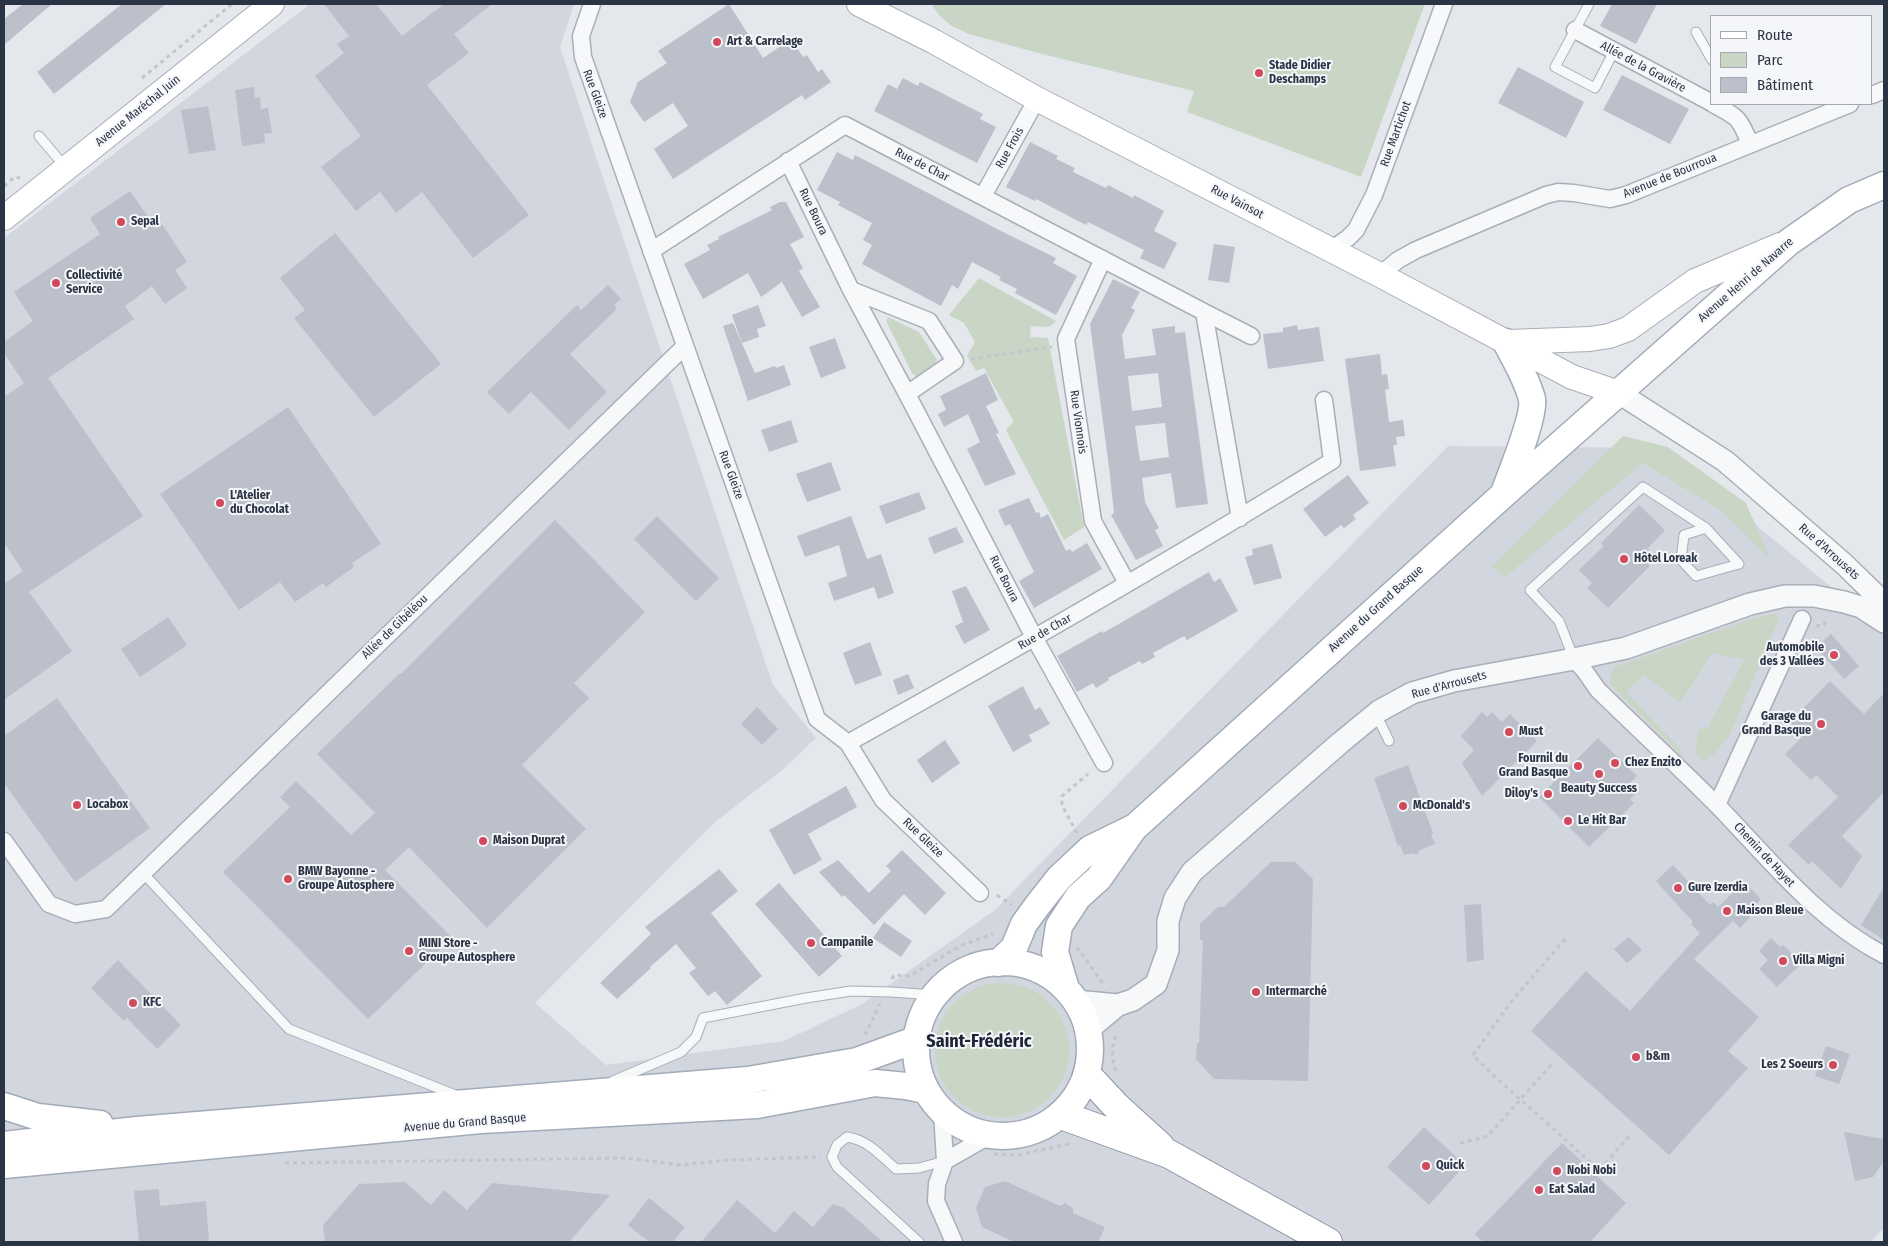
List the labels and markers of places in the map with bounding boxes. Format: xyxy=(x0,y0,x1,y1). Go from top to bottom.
place label: Art & Carrelage xyxy=(727,35,803,49)
marker: Art & Carrelage xyxy=(711,36,723,48)
place label: Stade Didier Deschamps xyxy=(1269,59,1331,87)
marker: Stade Didier Deschamps xyxy=(1253,67,1265,79)
place label: Sepal xyxy=(131,215,159,229)
marker: Sepal xyxy=(115,216,127,228)
place label: Collectivité Service xyxy=(66,269,122,297)
marker: Collectivité Service xyxy=(50,277,62,289)
place label: L'Atelier du Chocolat xyxy=(230,489,289,517)
marker: L'Atelier du Chocolat xyxy=(214,497,226,509)
place label: Hôtel Loreak xyxy=(1634,552,1697,566)
marker: Hôtel Loreak xyxy=(1618,553,1630,565)
place label: Automobile des 3 Vallées xyxy=(1760,641,1824,669)
marker: Automobile des 3 Vallées xyxy=(1828,649,1840,661)
place label: Garage du Grand Basque xyxy=(1742,710,1811,738)
marker: Garage du Grand Basque xyxy=(1815,718,1827,730)
place label: Must xyxy=(1519,725,1543,739)
marker: Must xyxy=(1503,726,1515,738)
place label: Fournil du Grand Basque xyxy=(1499,752,1568,780)
place label: Chez Enzito xyxy=(1625,756,1681,770)
marker: Chez Enzito xyxy=(1609,757,1621,769)
marker: Fournil du Grand Basque xyxy=(1572,760,1584,772)
marker: Beauty Success xyxy=(1593,768,1605,780)
place label: Beauty Success xyxy=(1561,782,1637,796)
place label: Diloy's xyxy=(1505,787,1538,801)
marker: Diloy's xyxy=(1542,788,1554,800)
place label: Locabox xyxy=(87,798,128,812)
marker: Locabox xyxy=(71,799,83,811)
place label: McDonald's xyxy=(1413,799,1470,813)
marker: McDonald's xyxy=(1397,800,1409,812)
place label: Le Hit Bar xyxy=(1578,814,1626,828)
marker: Le Hit Bar xyxy=(1562,815,1574,827)
place label: Maison Duprat xyxy=(493,834,565,848)
marker: Maison Duprat xyxy=(477,835,489,847)
place label: BMW Bayonne - Groupe Autosphere xyxy=(298,865,394,893)
marker: BMW Bayonne - Groupe Autosphere xyxy=(282,873,294,885)
place label: Gure Izerdia xyxy=(1688,881,1748,895)
marker: Gure Izerdia xyxy=(1672,882,1684,894)
place label: Maison Bleue xyxy=(1737,904,1803,918)
marker: Maison Bleue xyxy=(1721,905,1733,917)
place label: Campanile xyxy=(821,936,873,950)
place label: MINI Store - Groupe Autosphere xyxy=(419,937,515,965)
marker: Campanile xyxy=(805,937,817,949)
marker: MINI Store - Groupe Autosphere xyxy=(403,945,415,957)
place label: Villa Migni xyxy=(1793,954,1844,968)
marker: Villa Migni xyxy=(1777,955,1789,967)
place label: Intermarché xyxy=(1266,985,1327,999)
marker: Intermarché xyxy=(1250,986,1262,998)
place label: KFC xyxy=(143,996,161,1010)
marker: KFC xyxy=(127,997,139,1009)
place label: b&m xyxy=(1646,1050,1670,1064)
marker: b&m xyxy=(1630,1051,1642,1063)
place label: Les 2 Soeurs xyxy=(1761,1058,1823,1072)
marker: Les 2 Soeurs xyxy=(1827,1059,1839,1071)
place label: Quick xyxy=(1436,1159,1464,1173)
marker: Quick xyxy=(1420,1160,1432,1172)
place label: Nobi Nobi xyxy=(1567,1164,1616,1178)
marker: Nobi Nobi xyxy=(1551,1165,1563,1177)
place label: Eat Salad xyxy=(1549,1183,1595,1197)
marker: Eat Salad xyxy=(1533,1184,1545,1196)

